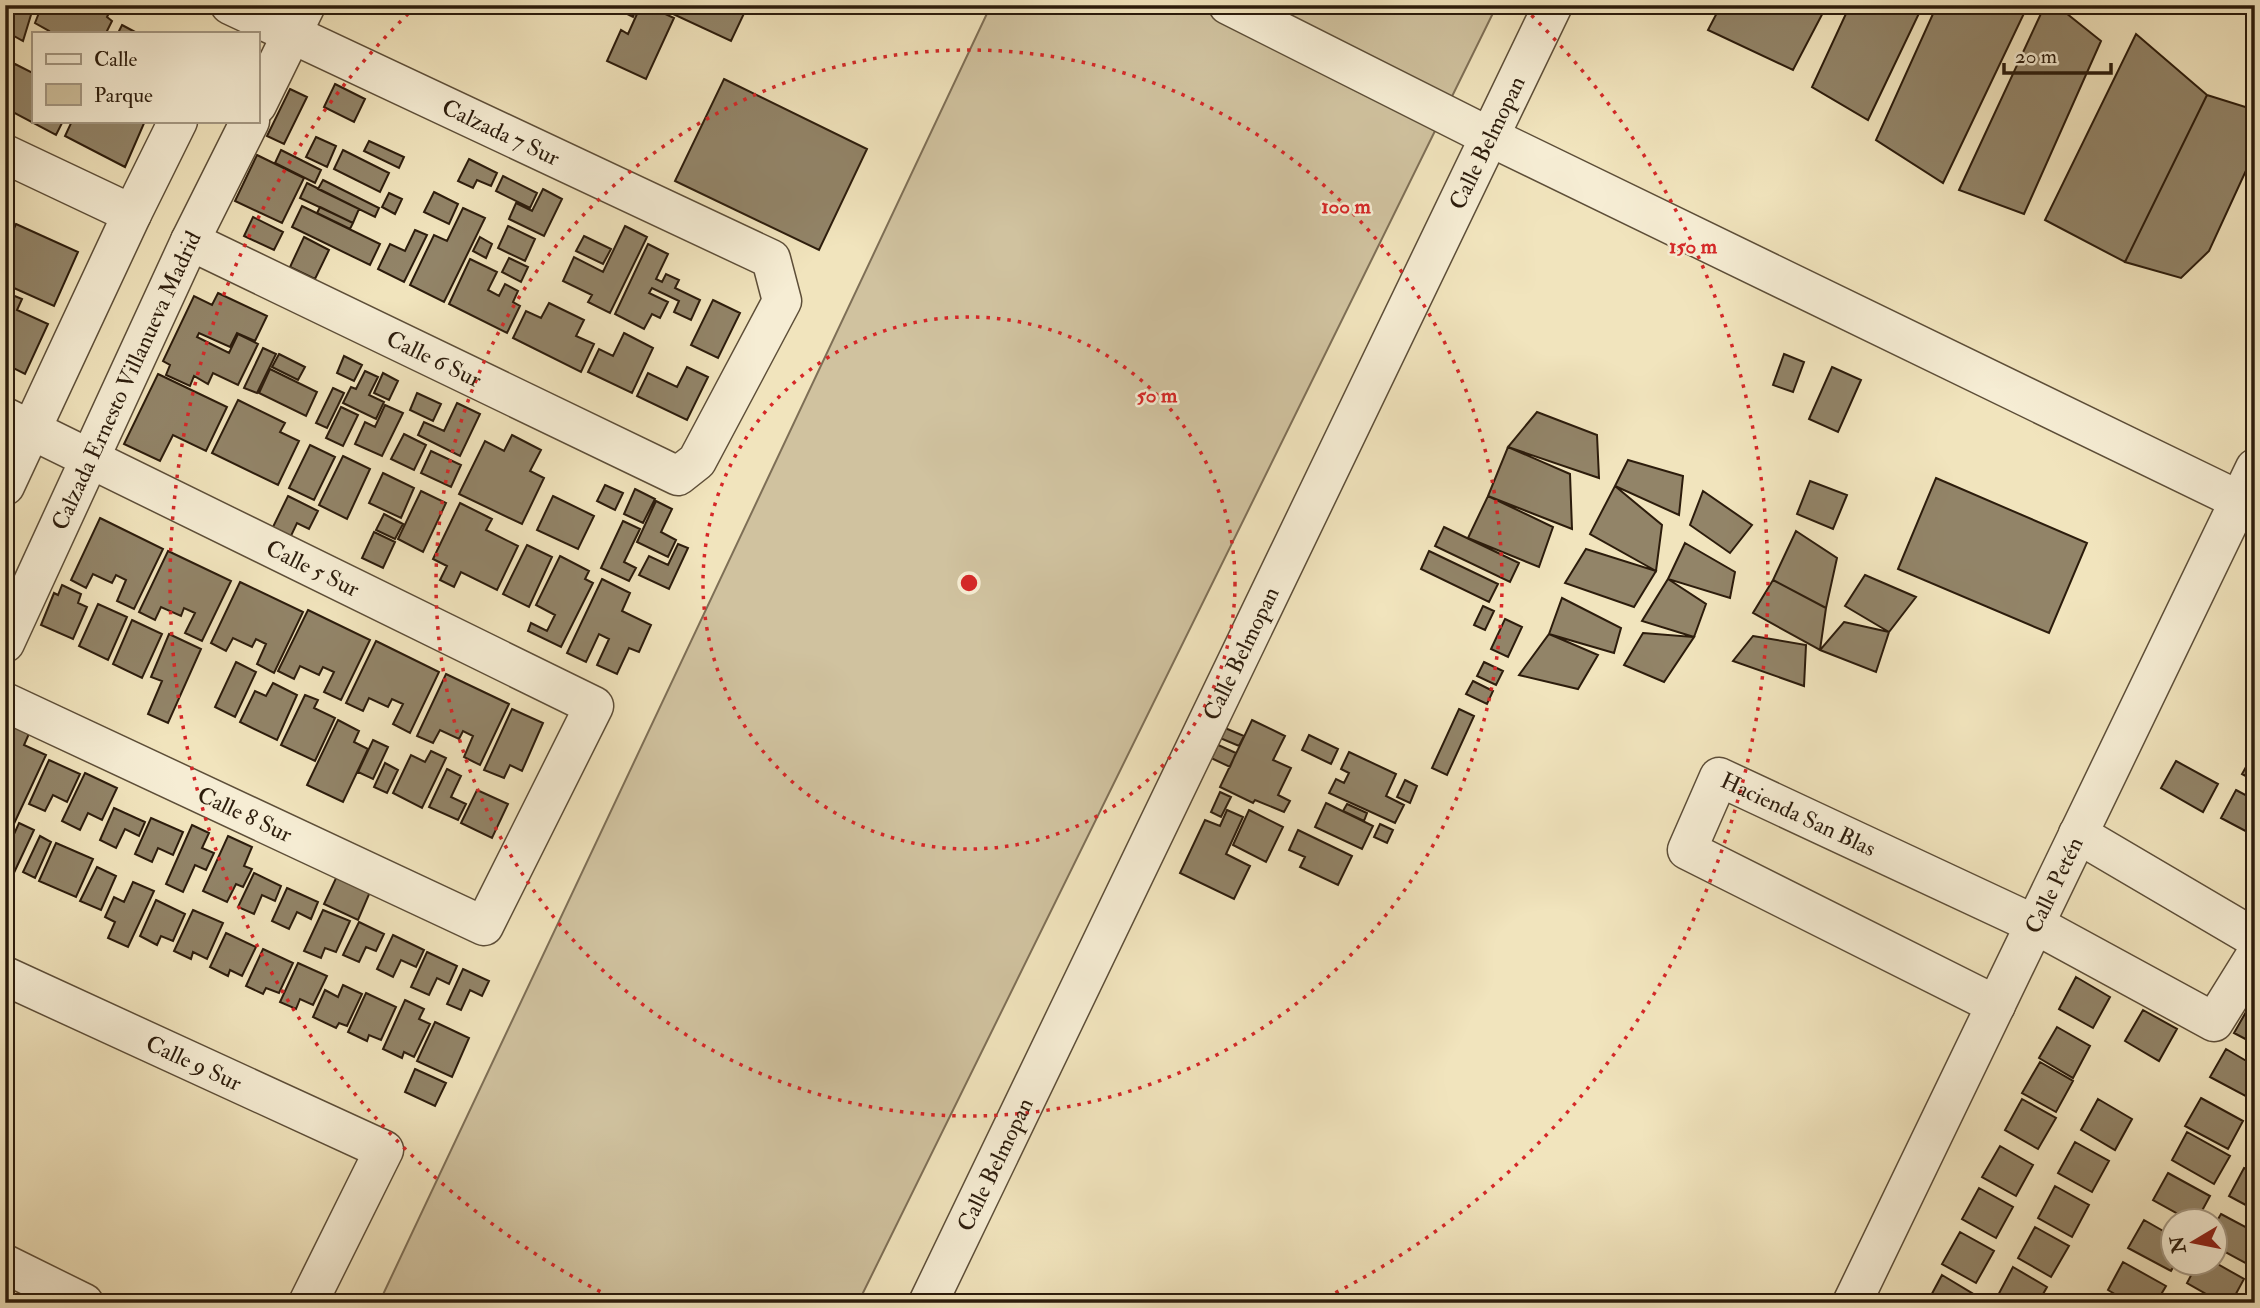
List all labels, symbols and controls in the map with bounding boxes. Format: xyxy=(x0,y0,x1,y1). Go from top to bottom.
legend xyxy=(32,32,259,122)
scale bar xyxy=(2004,32,2111,76)
text: 20 m xyxy=(2015,43,2057,70)
text: Calle xyxy=(94,46,138,73)
street label: Calle Belmopan xyxy=(1443,71,1532,214)
text: Parque xyxy=(94,82,153,109)
street label: Calzada 7 Sur xyxy=(437,93,565,173)
text: 100 m xyxy=(1321,193,1372,220)
street label: Calzada Ernesto Villanueva Madrid xyxy=(45,226,208,535)
text: 150 m xyxy=(1669,233,1718,260)
street label: Calle 6 Sur xyxy=(382,324,487,394)
text: 50 m xyxy=(1137,382,1178,409)
street label: Calle 5 Sur xyxy=(261,533,365,604)
centre of rings xyxy=(957,571,981,595)
street label: Calle Belmopan xyxy=(1197,582,1286,725)
street label: Hacienda San Blas xyxy=(1716,766,1880,863)
street label: Calle 8 Sur xyxy=(193,780,297,849)
street label: Calle Petén xyxy=(2019,832,2090,938)
street label: Calle 9 Sur xyxy=(141,1029,247,1098)
street label: Calle Belmopan xyxy=(951,1093,1040,1236)
north arrow xyxy=(2158,1206,2228,1276)
text: N xyxy=(2165,1233,2192,1256)

